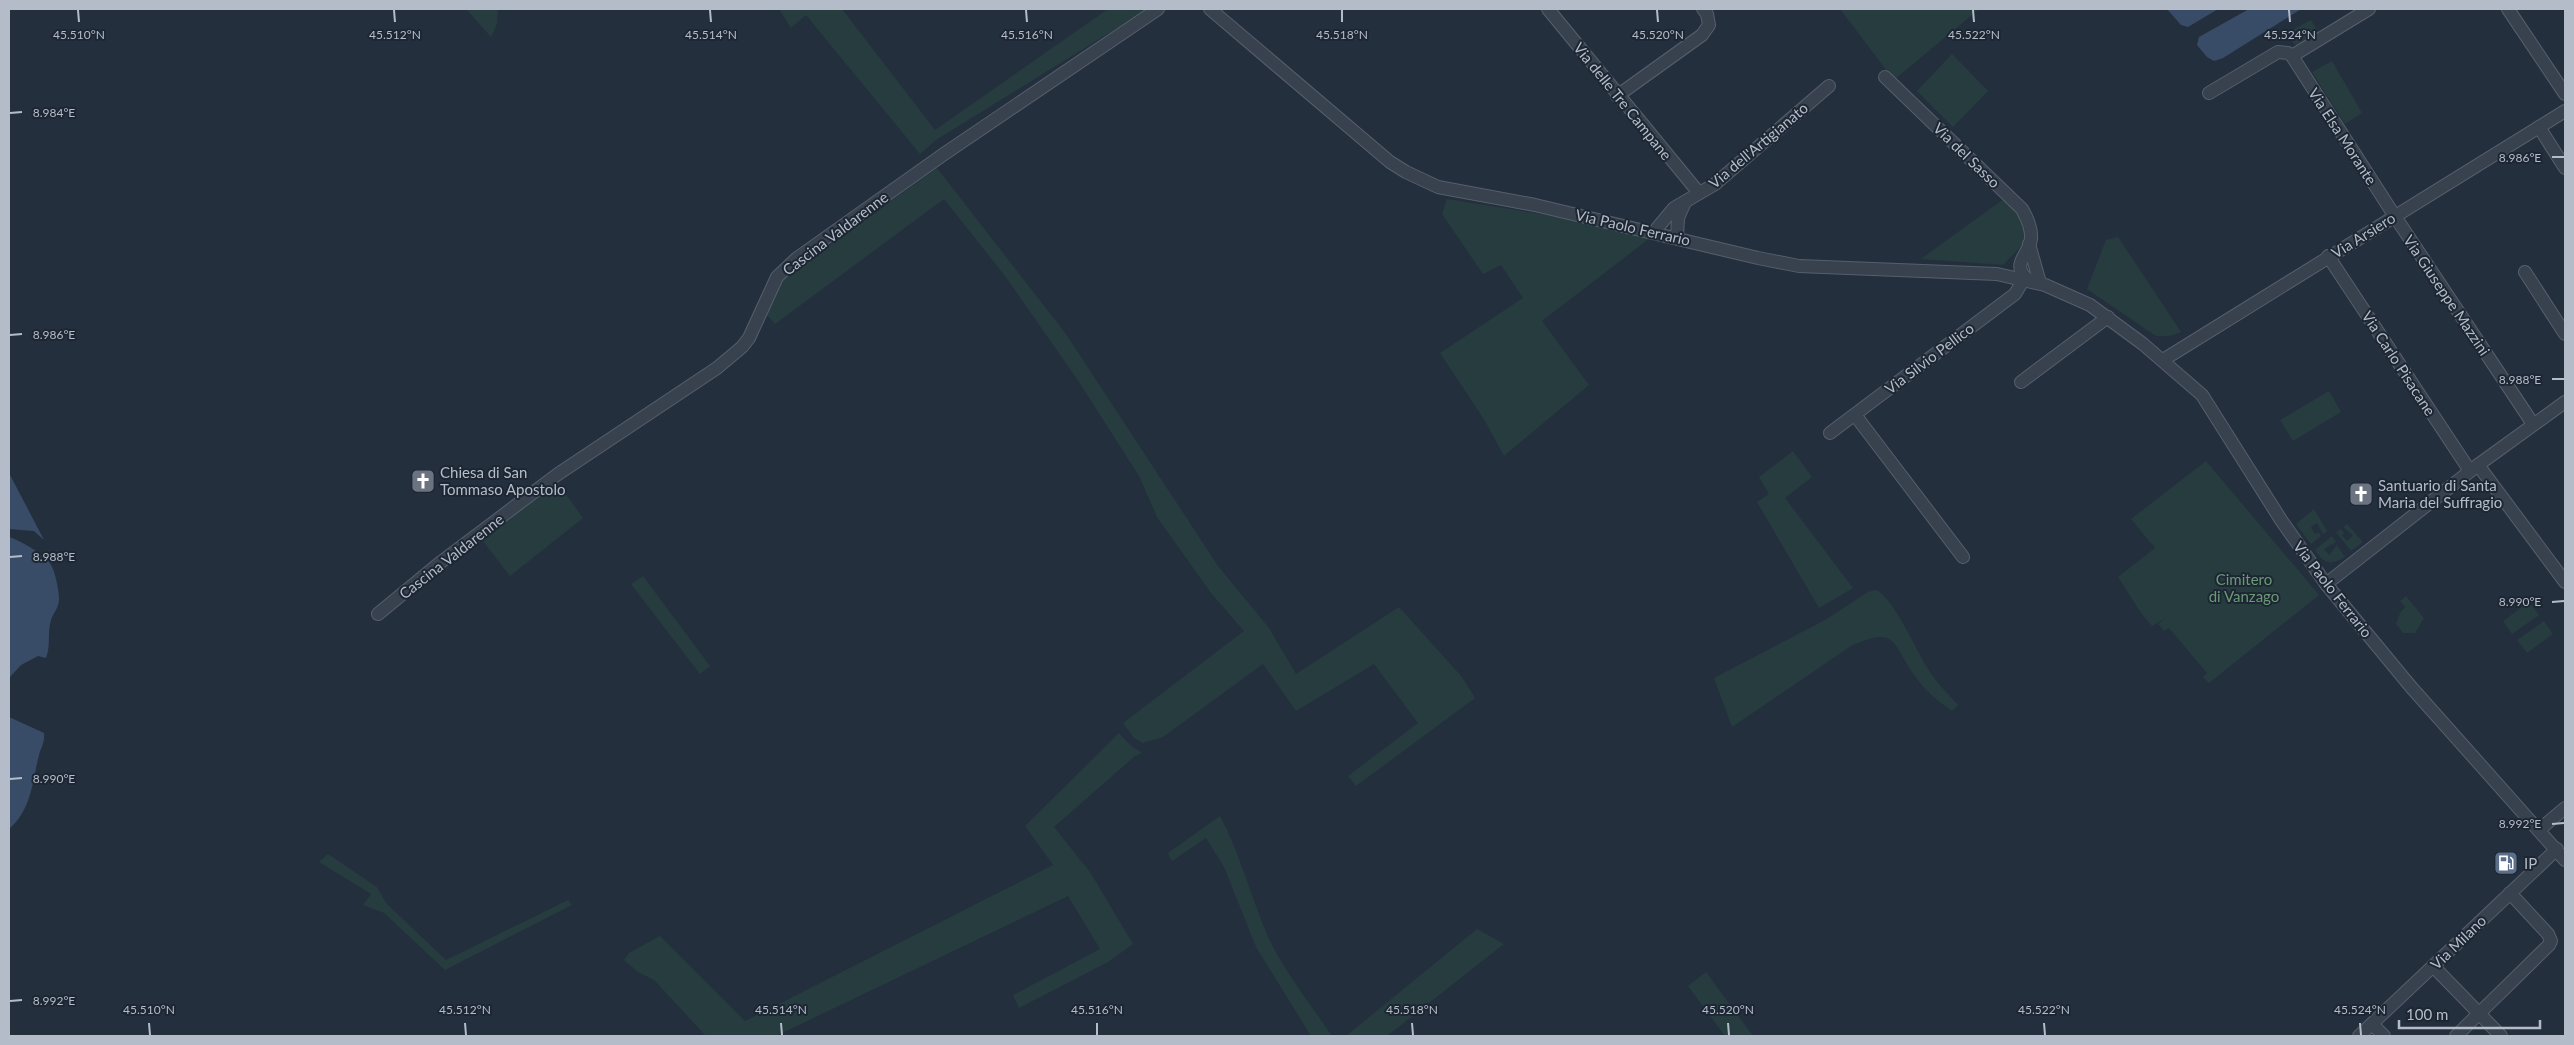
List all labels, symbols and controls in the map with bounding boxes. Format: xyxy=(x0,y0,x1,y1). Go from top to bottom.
text: 45.510°N xyxy=(53,27,105,42)
text: 45.512°N xyxy=(369,27,421,42)
text: 45.514°N xyxy=(685,27,737,42)
text: 45.516°N xyxy=(1001,27,1053,42)
text: 45.518°N xyxy=(1316,27,1368,42)
text: 45.520°N xyxy=(1632,27,1684,42)
text: 45.522°N xyxy=(1948,27,2000,42)
text: 45.524°N xyxy=(2264,27,2316,42)
street label: Via delle Tre Campane xyxy=(1570,39,1676,163)
street label: Via Elsa Morante xyxy=(2305,84,2381,188)
street label: Via dell'Artigianato xyxy=(1705,98,1811,192)
text: 8.984°E xyxy=(33,105,75,120)
street label: Via del Sasso xyxy=(1930,119,2004,191)
text: 8.986°E xyxy=(2499,150,2541,165)
street label: Cascina Valdarenne xyxy=(779,187,891,279)
street label: Via Paolo Ferrario xyxy=(1574,205,1692,249)
street label: Via Arsiero xyxy=(2328,208,2398,262)
street label: Via Giuseppe Mazzini xyxy=(2400,231,2494,359)
street label: Via Carlo Pisacane xyxy=(2358,307,2440,419)
street label: Via Silvio Pellico xyxy=(1881,319,1977,397)
text: 8.986°E xyxy=(33,327,75,342)
text: 8.988°E xyxy=(2499,372,2541,387)
place label: Chiesa di San Tommaso Apostolo xyxy=(440,463,565,498)
church icon: Chiesa di San Tommaso Apostolo xyxy=(410,468,436,494)
place label: Santuario di Santa Maria del Suffragio xyxy=(2378,476,2502,511)
church icon: Santuario di Santa Maria del Suffragio xyxy=(2348,481,2374,507)
street label: Cascina Valdarenne xyxy=(395,510,507,602)
street label: Via Paolo Ferrario xyxy=(2290,537,2376,641)
text: 8.988°E xyxy=(33,549,75,564)
park label: Cimitero di Vanzago xyxy=(2209,570,2279,605)
text: 8.990°E xyxy=(2499,594,2541,609)
text: 8.990°E xyxy=(33,771,75,786)
text: 8.992°E xyxy=(2499,816,2541,831)
fuel station icon: IP xyxy=(2493,850,2519,876)
place label: IP xyxy=(2524,854,2537,872)
street label: Via Milano xyxy=(2426,911,2490,973)
text: 8.992°E xyxy=(33,993,75,1008)
scale bar xyxy=(2399,998,2540,1030)
text: 45.510°N xyxy=(123,1002,175,1017)
text: 45.512°N xyxy=(439,1002,491,1017)
text: 45.514°N xyxy=(755,1002,807,1017)
text: 45.516°N xyxy=(1071,1002,1123,1017)
text: 45.518°N xyxy=(1386,1002,1438,1017)
text: 45.520°N xyxy=(1702,1002,1754,1017)
text: 45.522°N xyxy=(2018,1002,2070,1017)
text: 45.524°N xyxy=(2334,1002,2386,1017)
text: 100 m xyxy=(2406,1005,2448,1023)

